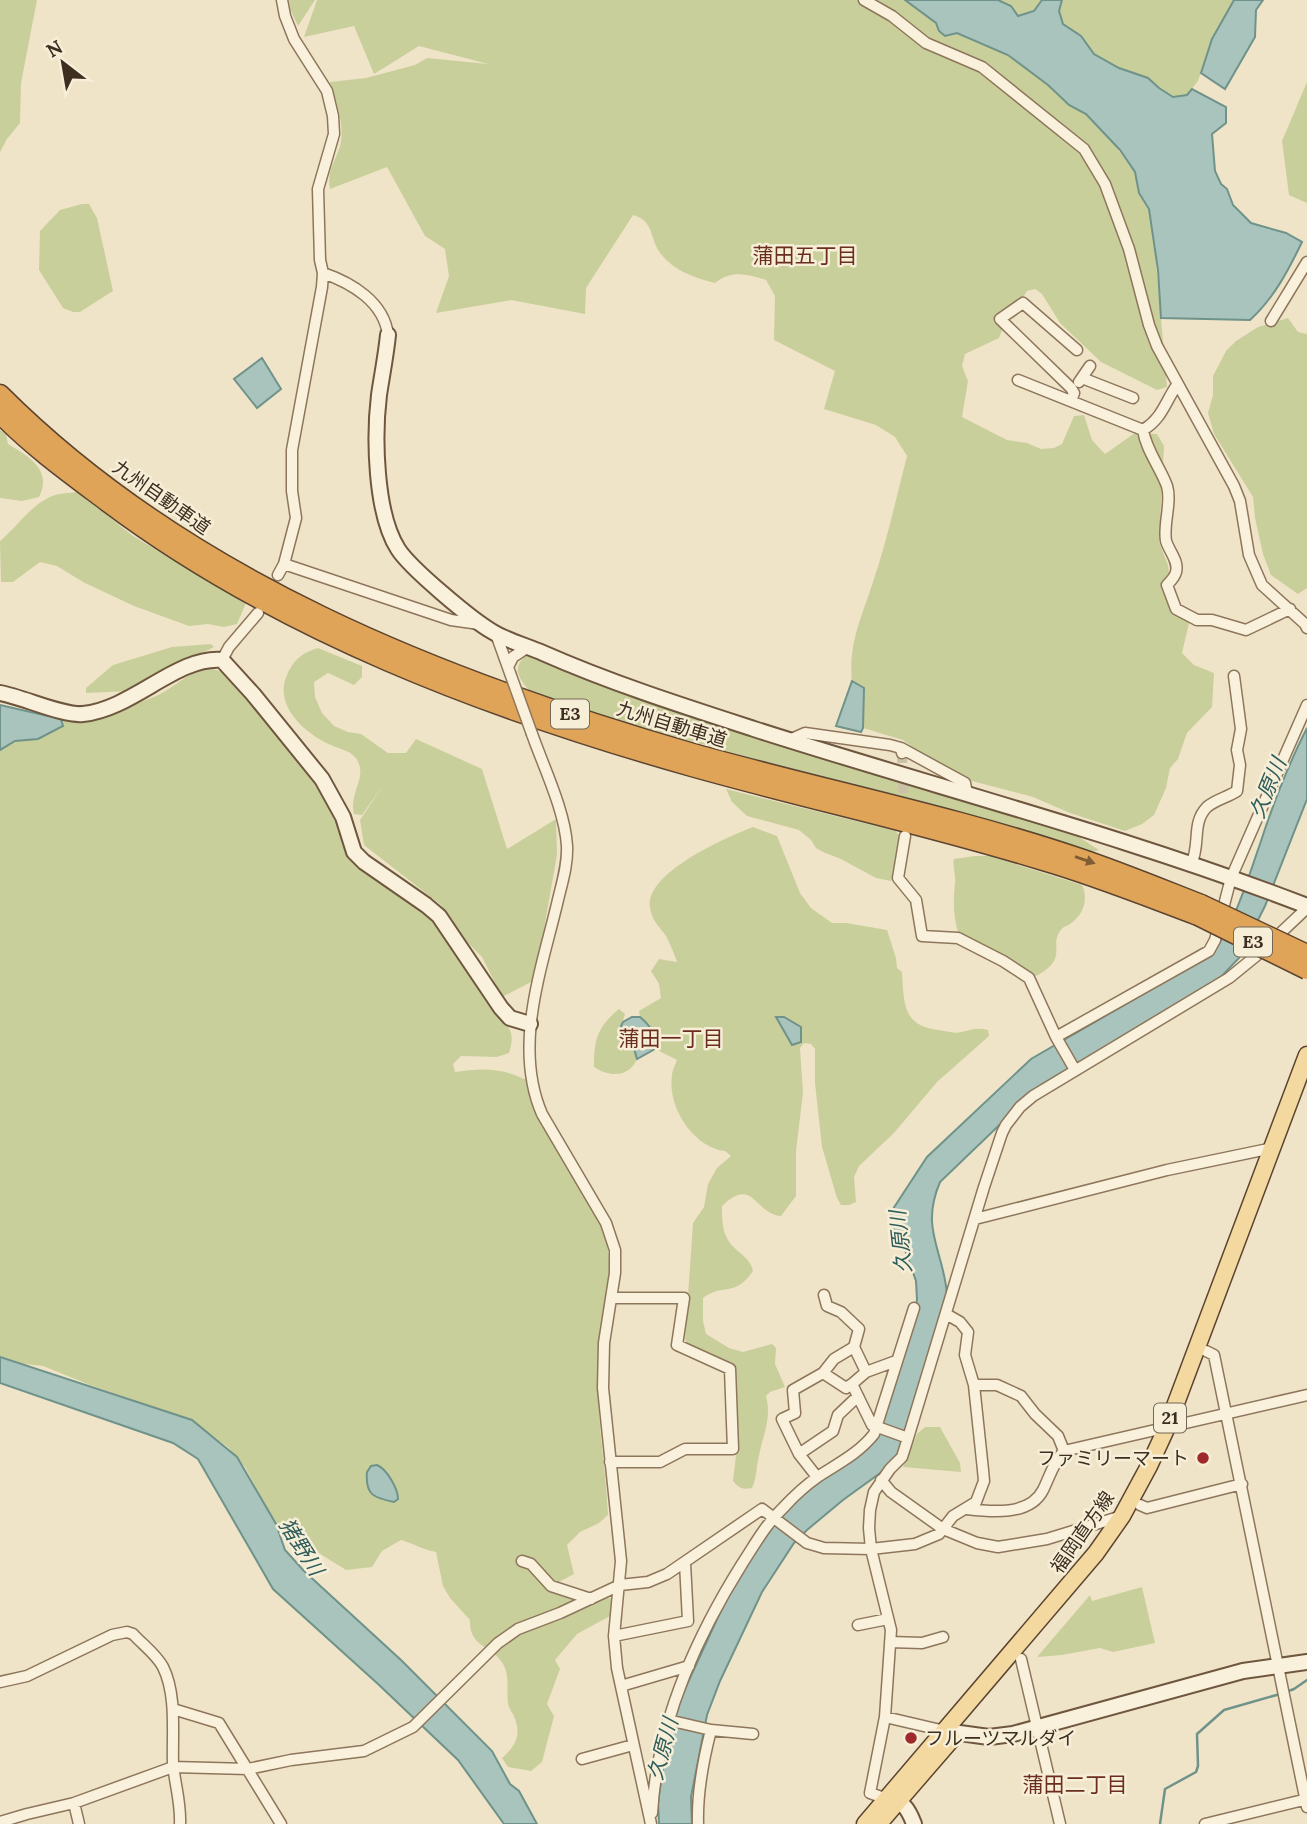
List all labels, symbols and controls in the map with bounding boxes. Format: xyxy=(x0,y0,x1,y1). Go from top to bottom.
north arrow xyxy=(28,28,98,98)
text: N xyxy=(42,34,67,62)
district label: 蒲田五丁目 xyxy=(753,242,858,269)
street label: 九州自動車道 xyxy=(108,454,216,540)
street label: 九州自動車道 xyxy=(614,696,730,752)
road number: E3 xyxy=(551,700,589,728)
water label: 久原川 xyxy=(1243,752,1293,822)
one-way arrow xyxy=(1075,855,1096,866)
road number: E3 xyxy=(1234,928,1272,957)
district label: 蒲田一丁目 xyxy=(619,1025,724,1052)
water label: 久原川 xyxy=(884,1207,917,1275)
road number: 21 xyxy=(1154,1404,1186,1433)
place label: ファミリーマート xyxy=(1037,1446,1189,1470)
marker: ファミリーマート xyxy=(1195,1450,1211,1466)
street label: 福岡直方線 xyxy=(1045,1486,1119,1578)
water label: 猪野川 xyxy=(273,1513,331,1582)
water label: 久原川 xyxy=(641,1713,684,1783)
place label: フルーツマルダイ xyxy=(925,1726,1077,1750)
marker: フルーツマルダイ xyxy=(903,1730,919,1746)
district label: 蒲田二丁目 xyxy=(1023,1771,1128,1798)

